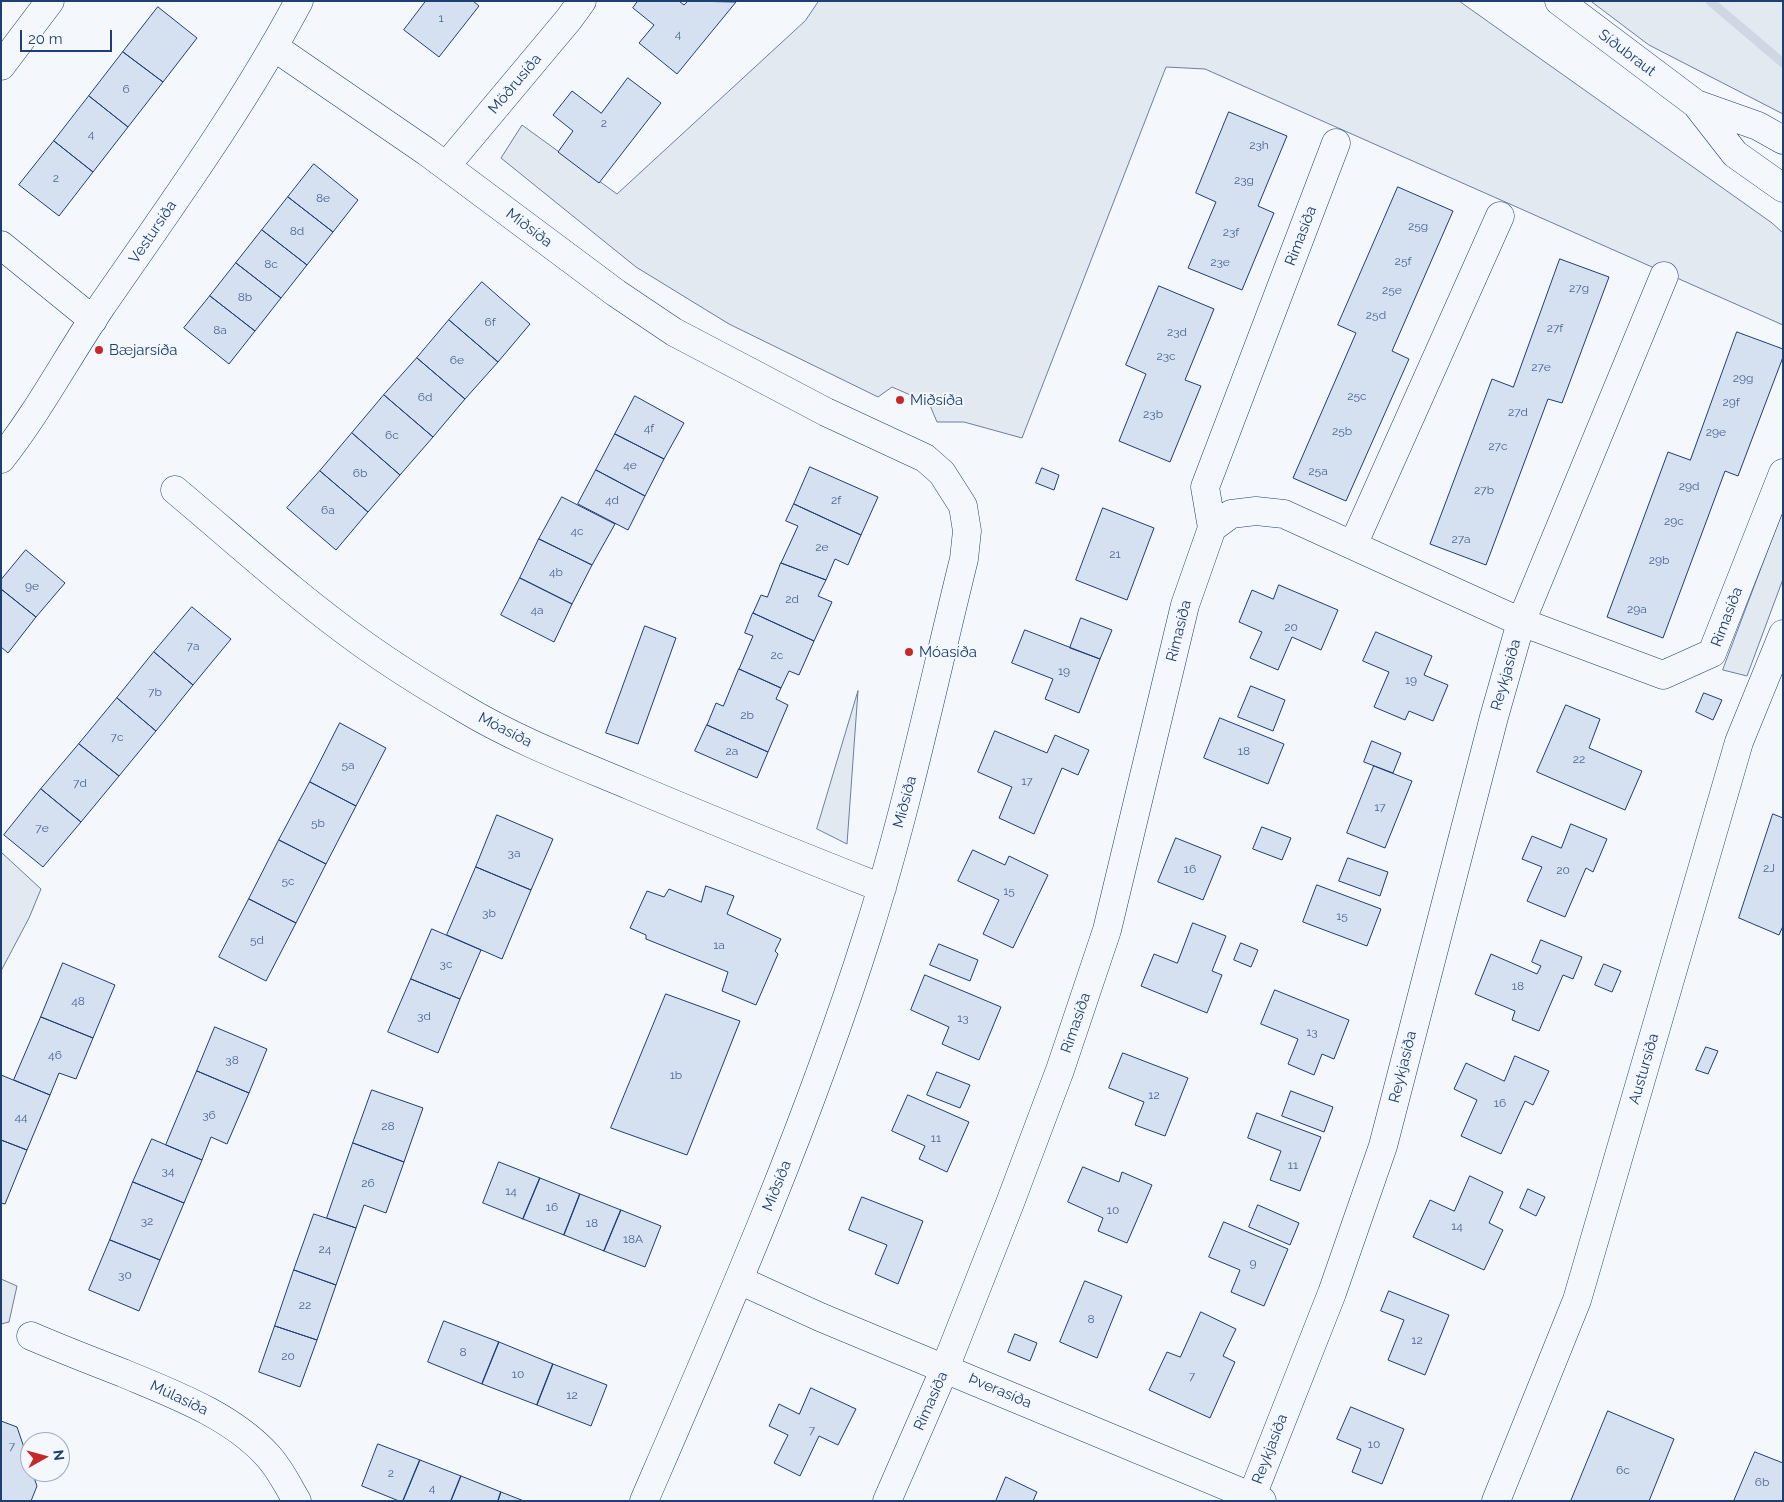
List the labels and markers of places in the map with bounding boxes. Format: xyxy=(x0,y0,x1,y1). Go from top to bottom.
place label: Bæjarsíða xyxy=(109,341,178,359)
marker: Bæjarsíða xyxy=(93,344,105,356)
place label: Miðsíða xyxy=(910,391,963,409)
marker: Miðsíða xyxy=(894,394,906,406)
place label: Móasíða xyxy=(919,643,977,661)
marker: Móasíða xyxy=(903,646,915,658)

